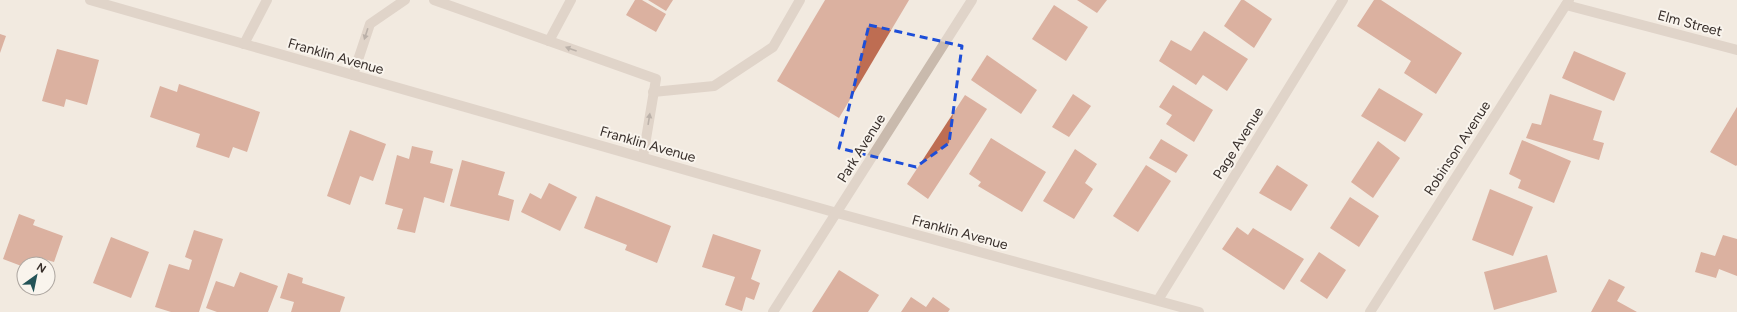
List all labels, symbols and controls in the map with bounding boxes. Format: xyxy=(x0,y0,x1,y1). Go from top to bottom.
street label: Elm Street xyxy=(1656,7,1724,40)
one-way arrow xyxy=(363,28,369,40)
street label: Franklin Avenue xyxy=(286,35,386,78)
one-way arrow xyxy=(565,46,577,52)
street label: Robinson Avenue xyxy=(1420,97,1495,199)
street label: Page Avenue xyxy=(1210,104,1267,182)
street label: Park Avenue xyxy=(834,111,889,186)
one-way arrow xyxy=(646,113,652,125)
street label: Franklin Avenue xyxy=(598,123,698,166)
street label: Franklin Avenue xyxy=(910,211,1010,254)
north arrow xyxy=(16,256,56,296)
text: N xyxy=(34,260,48,276)

